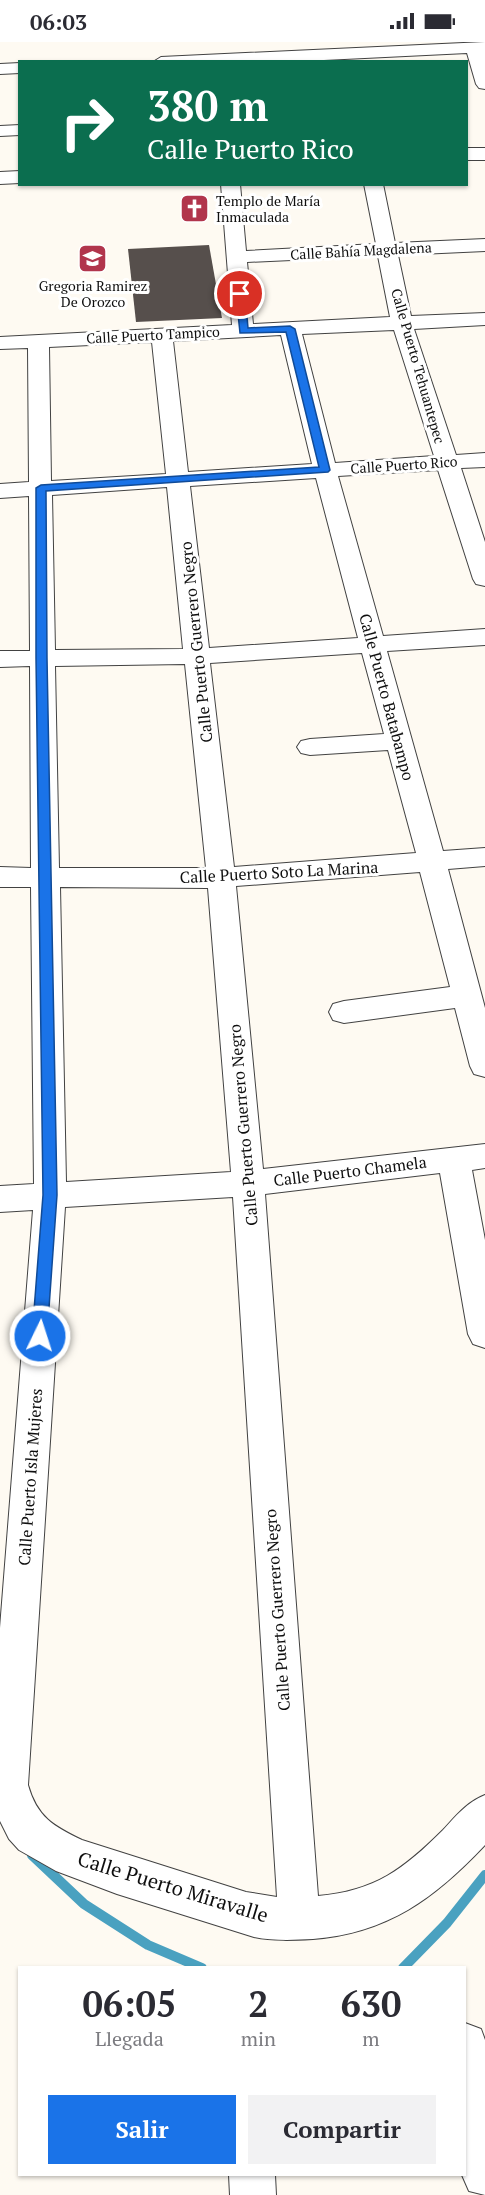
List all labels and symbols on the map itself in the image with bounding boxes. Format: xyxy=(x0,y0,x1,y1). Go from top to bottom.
place label: Templo de María Inmaculada xyxy=(216,191,320,226)
church icon: Templo de María Inmaculada xyxy=(179,193,211,225)
street label: Calle Bahía Magdalena xyxy=(290,237,432,264)
school or university icon: Gregoria Ramirez De Orozco xyxy=(77,243,109,275)
pin xyxy=(214,268,265,319)
place label: Gregoria Ramirez De Orozco xyxy=(39,276,147,311)
street label: Calle Puerto Tehuantepec xyxy=(387,286,450,446)
street label: Calle Puerto Tampico xyxy=(86,322,220,347)
street label: Calle Puerto Rico xyxy=(350,451,458,478)
street label: Calle Puerto Guerrero Negro xyxy=(174,540,218,744)
street label: Calle Puerto Batabampo xyxy=(354,611,420,783)
street label: Calle Puerto Soto La Marina xyxy=(179,856,379,888)
street label: Calle Puerto Guerrero Negro xyxy=(223,1023,263,1227)
street label: Calle Puerto Chamela xyxy=(272,1151,428,1191)
position arrow xyxy=(8,1304,72,1368)
street label: Calle Puerto Isla Mujeres xyxy=(13,1388,47,1566)
street label: Calle Puerto Guerrero Negro xyxy=(259,1508,295,1712)
street label: Calle Puerto Miravalle xyxy=(75,1845,272,1928)

